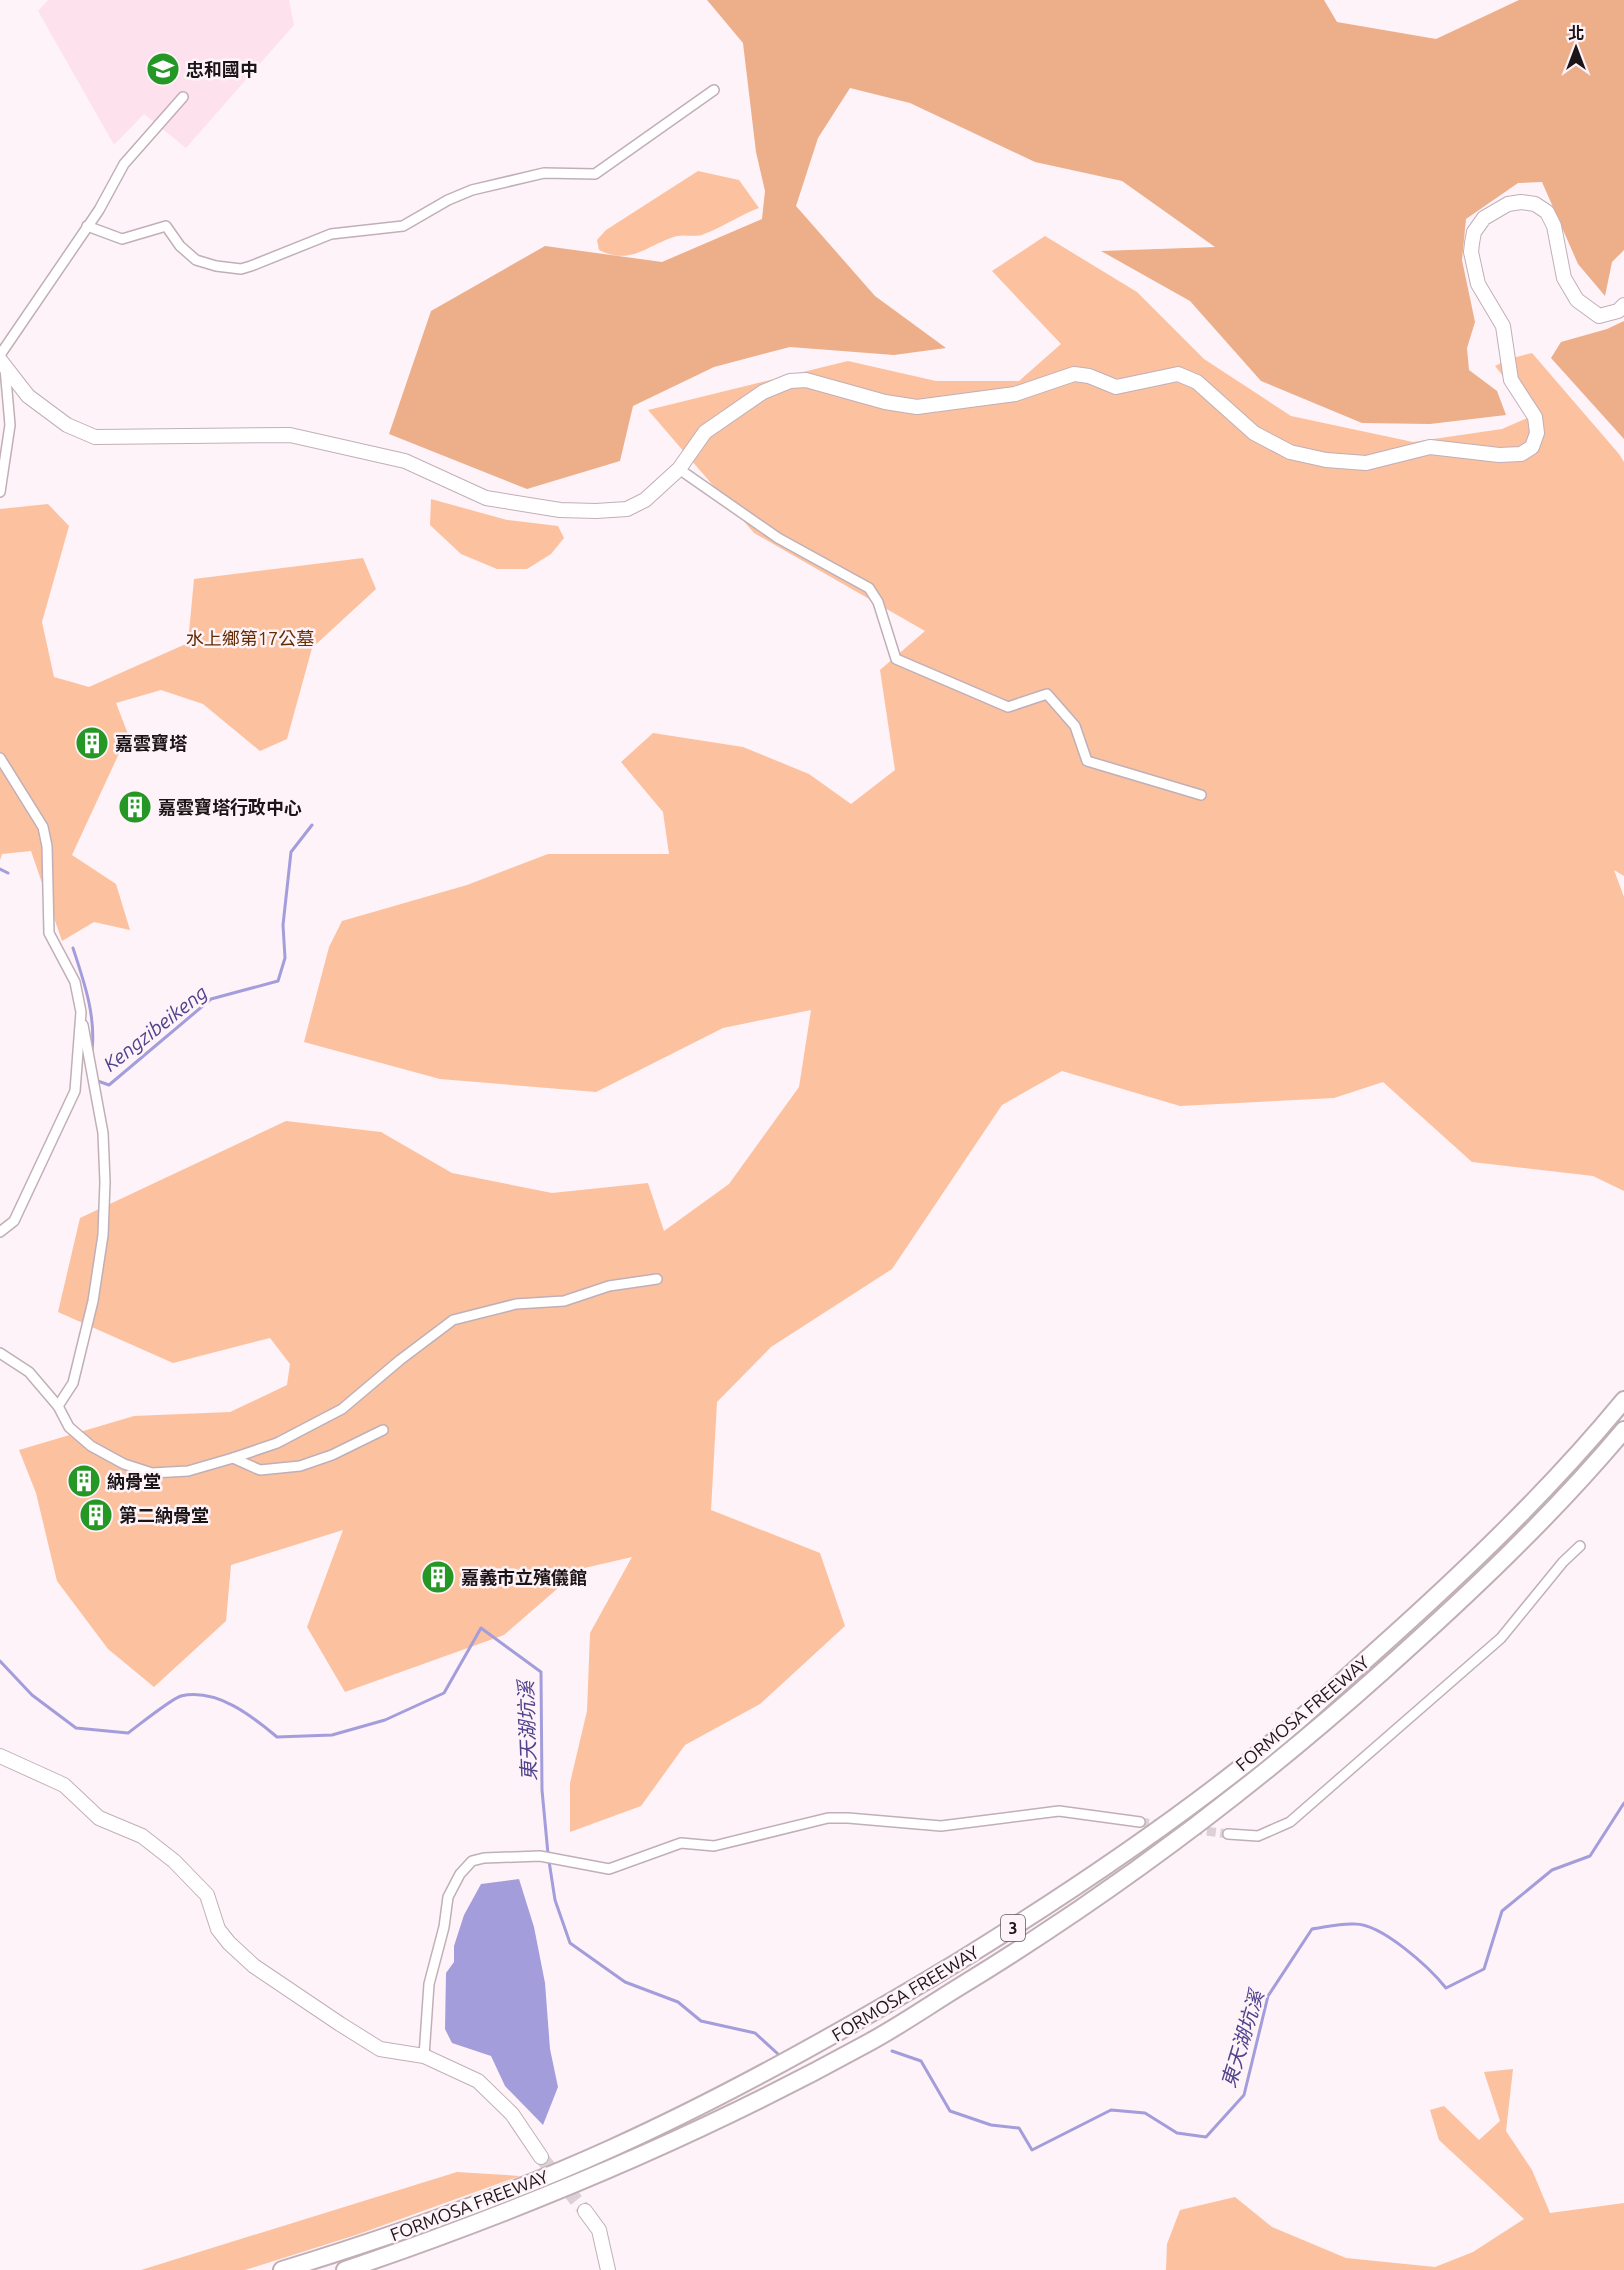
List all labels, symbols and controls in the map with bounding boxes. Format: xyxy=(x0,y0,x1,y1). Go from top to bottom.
north arrow xyxy=(1546,18,1606,78)
text: 北 xyxy=(1568,24,1584,42)
school or university icon: 忠和國中 xyxy=(145,51,181,87)
place label: 忠和國中 xyxy=(186,59,258,79)
park label: 水上鄉第17公墓 xyxy=(186,628,314,648)
building icon: 嘉雲寶塔 xyxy=(74,725,110,761)
place label: 嘉雲寶塔 xyxy=(115,733,187,753)
building icon: 嘉雲寶塔行政中心 xyxy=(117,789,153,825)
place label: 嘉雲寶塔行政中心 xyxy=(158,797,302,817)
water label: Kengzibeikeng xyxy=(98,980,212,1076)
building icon: 納骨堂 xyxy=(66,1463,102,1499)
place label: 納骨堂 xyxy=(107,1471,161,1491)
building icon: 第二納骨堂 xyxy=(78,1497,114,1533)
place label: 第二納骨堂 xyxy=(119,1505,209,1525)
building icon: 嘉義市立殯儀館 xyxy=(420,1559,456,1595)
place label: 嘉義市立殯儀館 xyxy=(461,1567,587,1587)
street label: FORMOSA FREEWAY xyxy=(1231,1651,1373,1775)
water label: 東天湖坑溪 xyxy=(514,1678,540,1781)
road number: 3 xyxy=(1001,1915,1025,1941)
street label: FORMOSA FREEWAY xyxy=(828,1941,983,2045)
water label: 東天湖坑溪 xyxy=(1216,1985,1268,2090)
street label: FORMOSA FREEWAY xyxy=(387,2165,551,2244)

